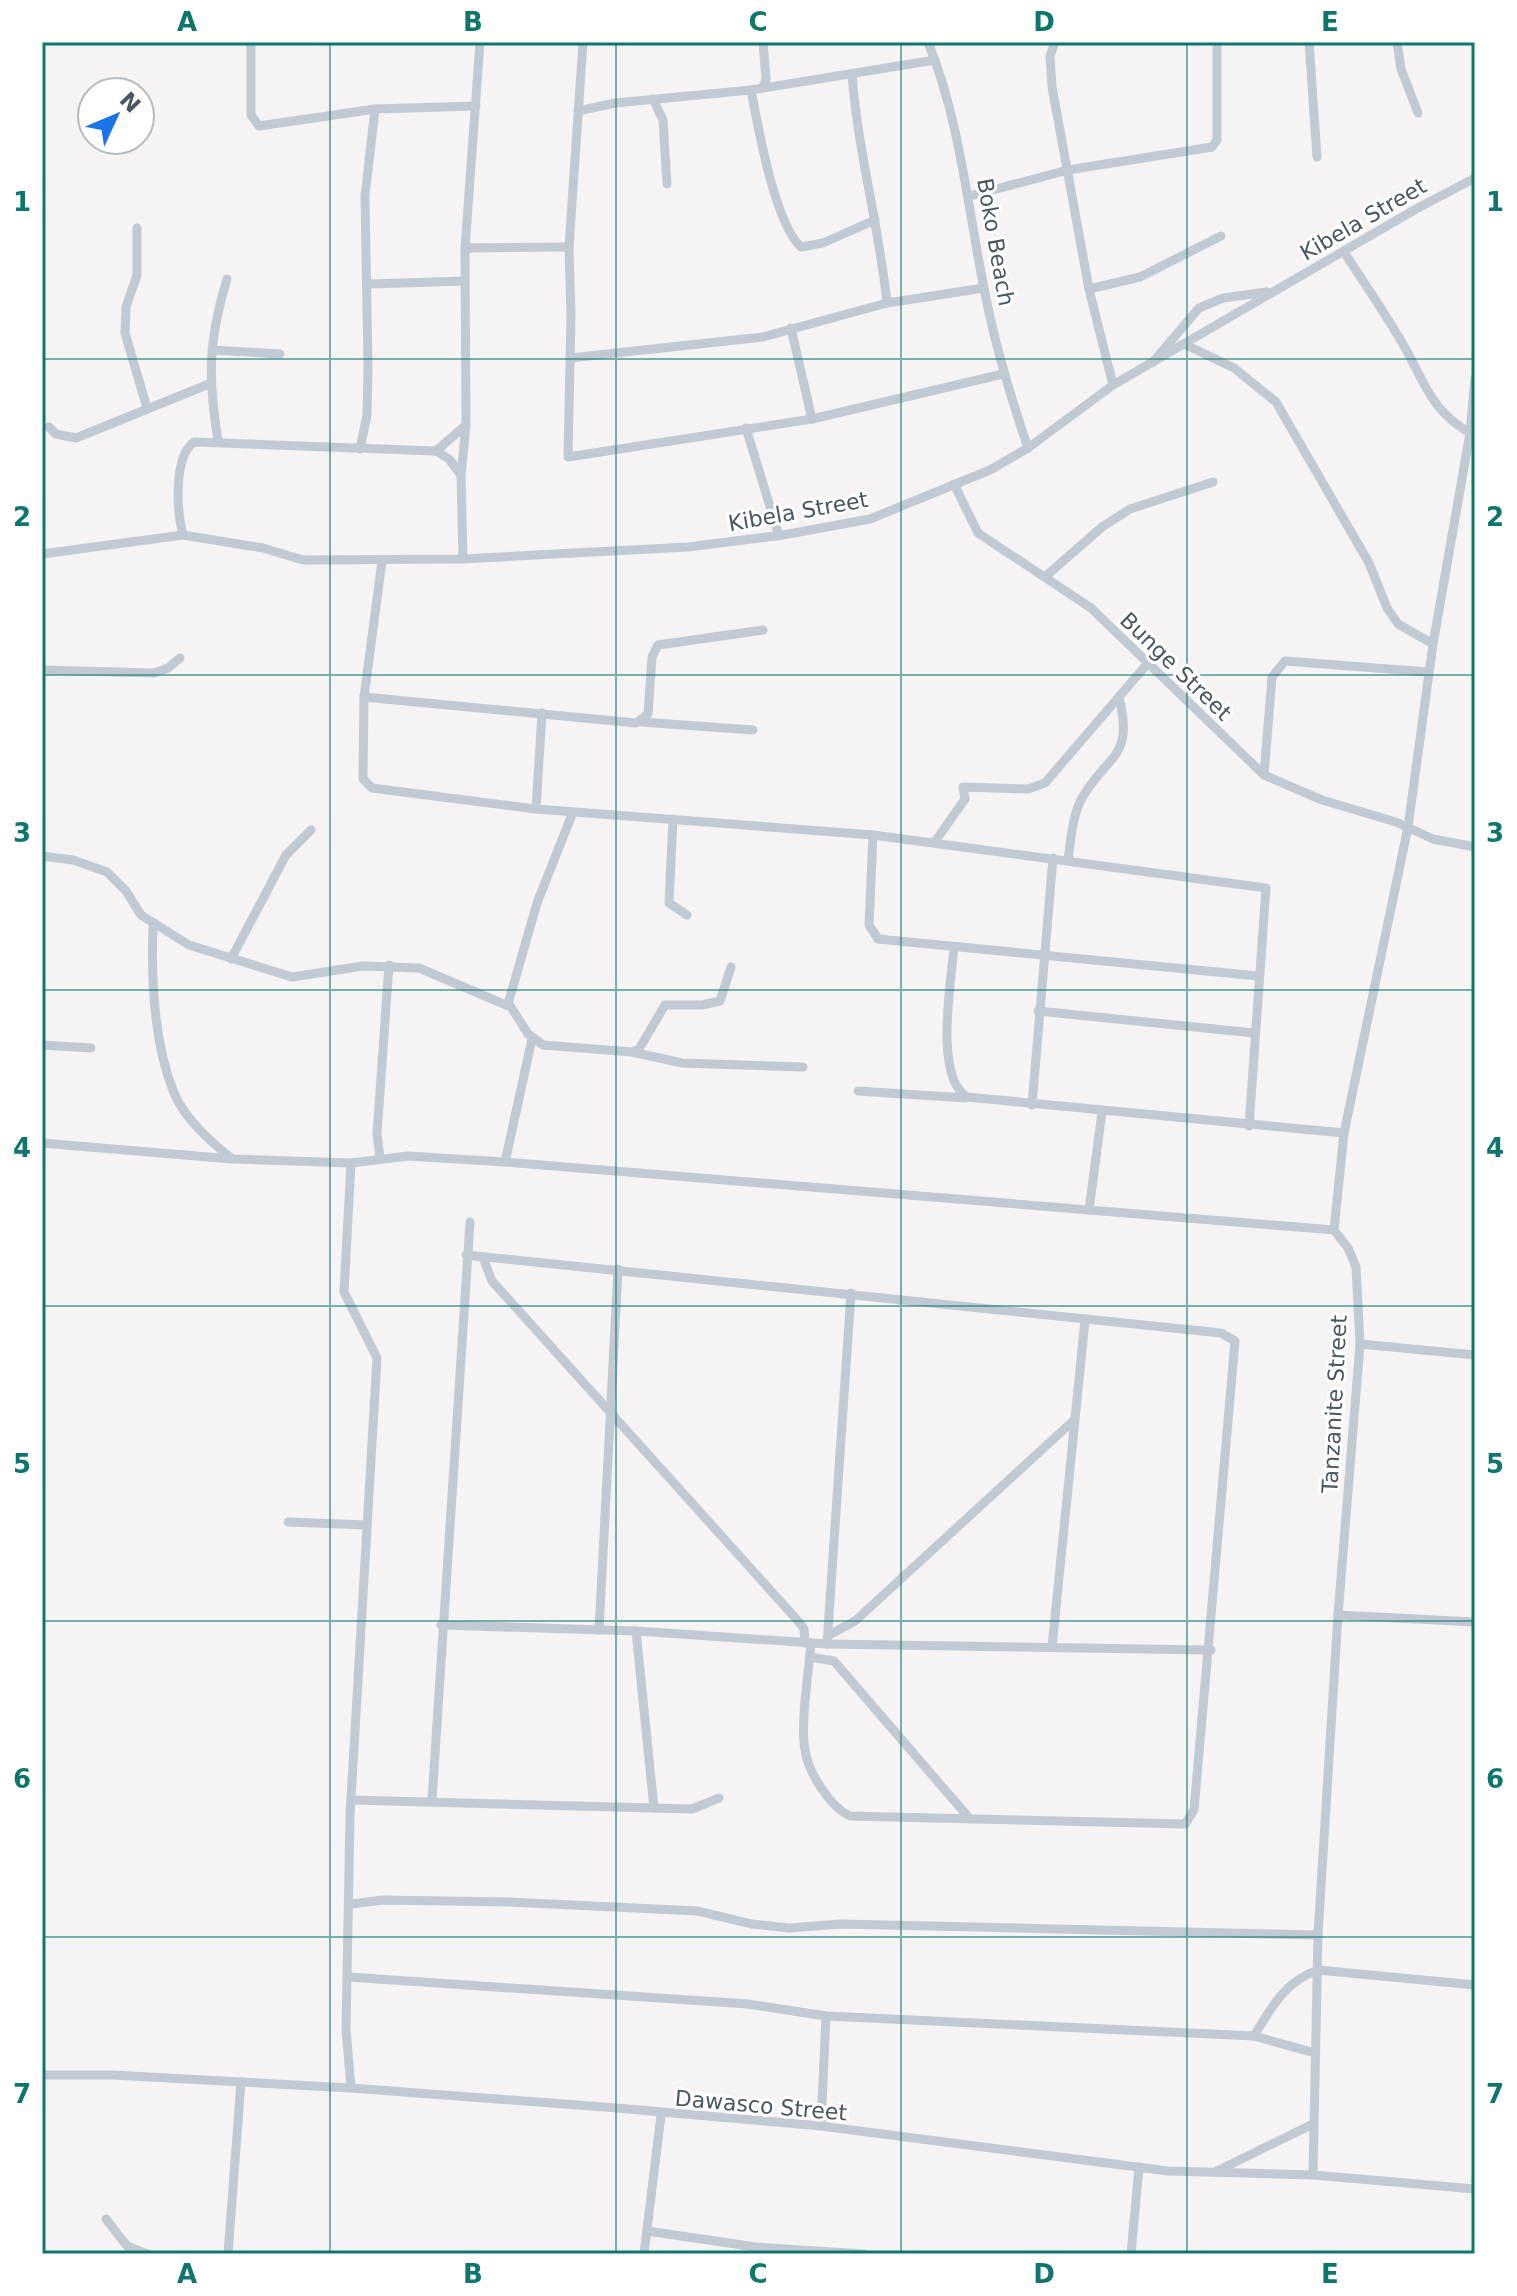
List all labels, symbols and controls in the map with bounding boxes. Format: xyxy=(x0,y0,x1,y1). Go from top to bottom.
text: A xyxy=(177,7,197,37)
text: B xyxy=(463,7,483,37)
text: C xyxy=(748,7,768,37)
text: D xyxy=(1033,7,1055,37)
text: E xyxy=(1321,7,1339,37)
north arrow xyxy=(76,76,156,156)
text: N xyxy=(115,87,145,118)
street label: Kibela Street xyxy=(1296,173,1431,266)
street label: Boko Beach xyxy=(972,176,1019,308)
text: 1 xyxy=(13,187,31,217)
text: 1 xyxy=(1486,187,1504,217)
street label: Kibela Street xyxy=(726,487,870,536)
text: 2 xyxy=(13,502,31,532)
text: 2 xyxy=(1486,502,1504,532)
street label: Bunge Street xyxy=(1115,607,1237,726)
text: 3 xyxy=(13,818,31,848)
text: 3 xyxy=(1486,818,1504,848)
text: 4 xyxy=(13,1133,31,1163)
text: 4 xyxy=(1486,1133,1504,1163)
street label: Tanzanite Street xyxy=(1317,1314,1352,1495)
text: 5 xyxy=(13,1449,31,1479)
text: 5 xyxy=(1486,1449,1504,1479)
text: 6 xyxy=(13,1764,31,1794)
text: 6 xyxy=(1486,1764,1504,1794)
text: 7 xyxy=(13,2079,31,2109)
text: 7 xyxy=(1486,2079,1504,2109)
street label: Dawasco Street xyxy=(674,2086,848,2126)
text: A xyxy=(177,2259,197,2289)
text: B xyxy=(463,2259,483,2289)
text: C xyxy=(748,2259,768,2289)
text: D xyxy=(1033,2259,1055,2289)
text: E xyxy=(1321,2259,1339,2289)

